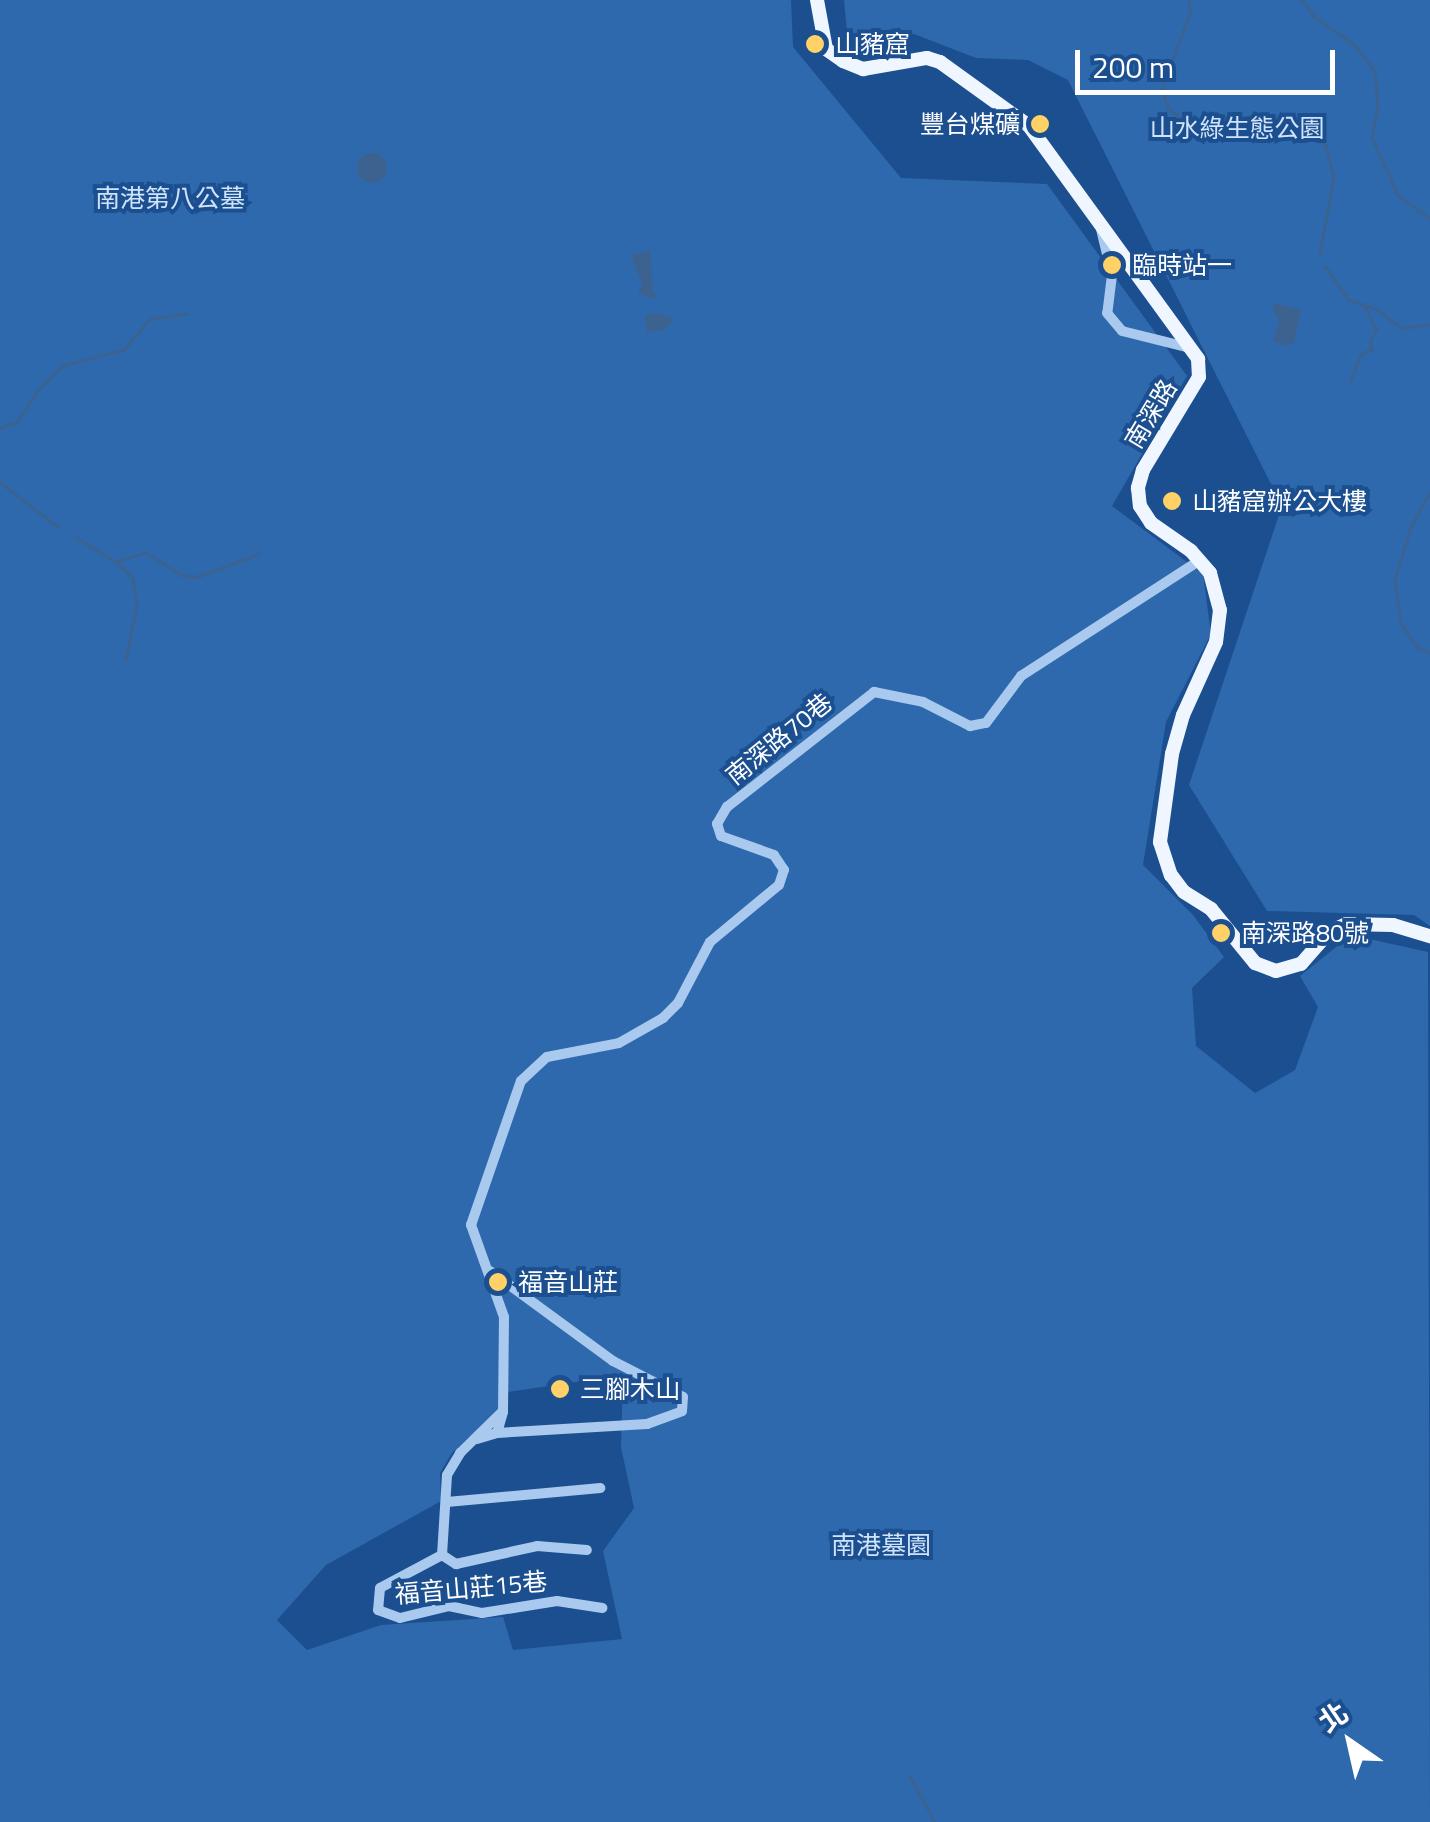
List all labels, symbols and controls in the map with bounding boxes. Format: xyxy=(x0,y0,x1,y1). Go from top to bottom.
place label: 山豬窟 xyxy=(835,29,910,59)
scale bar xyxy=(1080,30,1340,92)
marker: 山豬窟 xyxy=(804,33,826,55)
text: 200 m xyxy=(1092,44,1174,90)
place label: 豐台煤礦 xyxy=(920,109,1020,139)
marker: 豐台煤礦 xyxy=(1029,113,1051,135)
park label: 山水綠生態公園 xyxy=(1150,113,1324,143)
park label: 南港第八公墓 xyxy=(95,183,245,213)
place label: 臨時站一 xyxy=(1132,250,1232,280)
marker: 臨時站一 xyxy=(1101,254,1123,276)
street label: 南深路 xyxy=(1119,374,1183,454)
place label: 山豬窟辦公大樓 xyxy=(1192,486,1367,516)
marker: 山豬窟辦公大樓 xyxy=(1161,490,1183,512)
street label: 南深路70巷 xyxy=(720,687,838,791)
place label: 南深路80號 xyxy=(1241,918,1369,948)
marker: 南深路80號 xyxy=(1210,922,1232,944)
place label: 福音山莊 xyxy=(518,1267,618,1297)
marker: 福音山莊 xyxy=(487,1271,509,1293)
place label: 三腳木山 xyxy=(580,1374,680,1404)
marker: 三腳木山 xyxy=(549,1378,571,1400)
park label: 南港墓園 xyxy=(831,1530,931,1560)
street label: 福音山莊15巷 xyxy=(393,1566,549,1610)
text: 北 xyxy=(1309,1691,1357,1742)
north arrow xyxy=(1300,1692,1400,1792)

